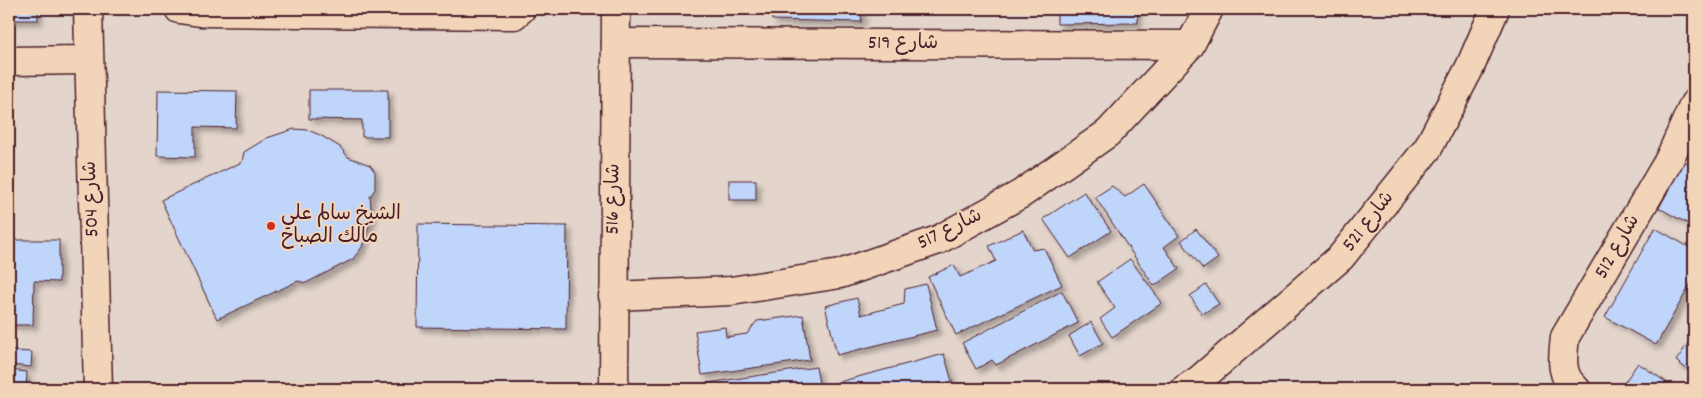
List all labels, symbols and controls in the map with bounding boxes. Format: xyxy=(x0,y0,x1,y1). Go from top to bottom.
street label: شارع 519 xyxy=(868,30,938,58)
street label: شارع 504 xyxy=(77,160,107,238)
street label: شارع 516 xyxy=(599,163,629,235)
street label: شارع 521 xyxy=(1336,186,1402,258)
place label: الشيخ سالم علي مالك الصباح xyxy=(281,201,401,252)
street label: شارع 517 xyxy=(913,202,987,258)
street label: شارع 512 xyxy=(1588,210,1648,284)
marker: الشيخ سالم علي مالك الصباح xyxy=(265,220,277,232)

